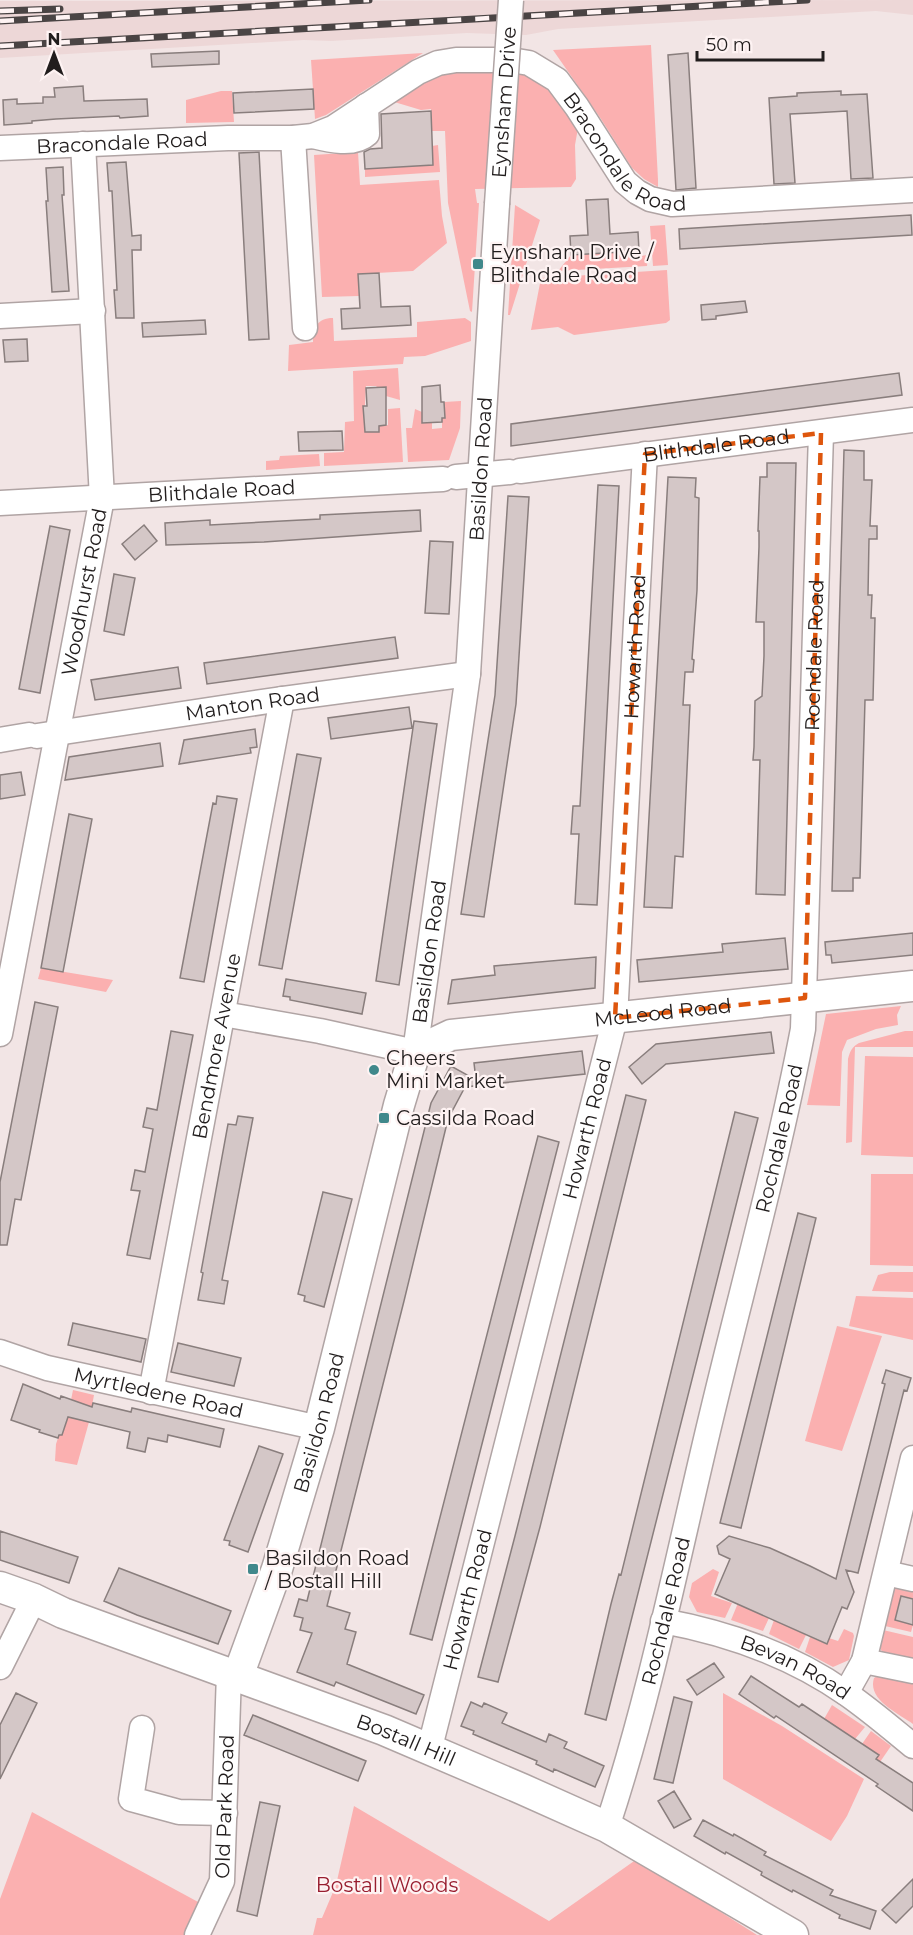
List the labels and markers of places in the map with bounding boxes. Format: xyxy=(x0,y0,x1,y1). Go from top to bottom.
place label: Eynsham Drive / Blithdale Road xyxy=(490,240,655,287)
marker: Eynsham Drive / Blithdale Road xyxy=(471,257,485,271)
place label: Cheers Mini Market xyxy=(386,1046,505,1093)
marker: Cheers Mini Market xyxy=(367,1063,381,1077)
place label: Cassilda Road xyxy=(396,1106,535,1130)
marker: Cassilda Road xyxy=(377,1111,391,1125)
place label: Basildon Road / Bostall Hill xyxy=(264,1546,410,1593)
marker: Basildon Road / Bostall Hill xyxy=(246,1562,260,1576)

